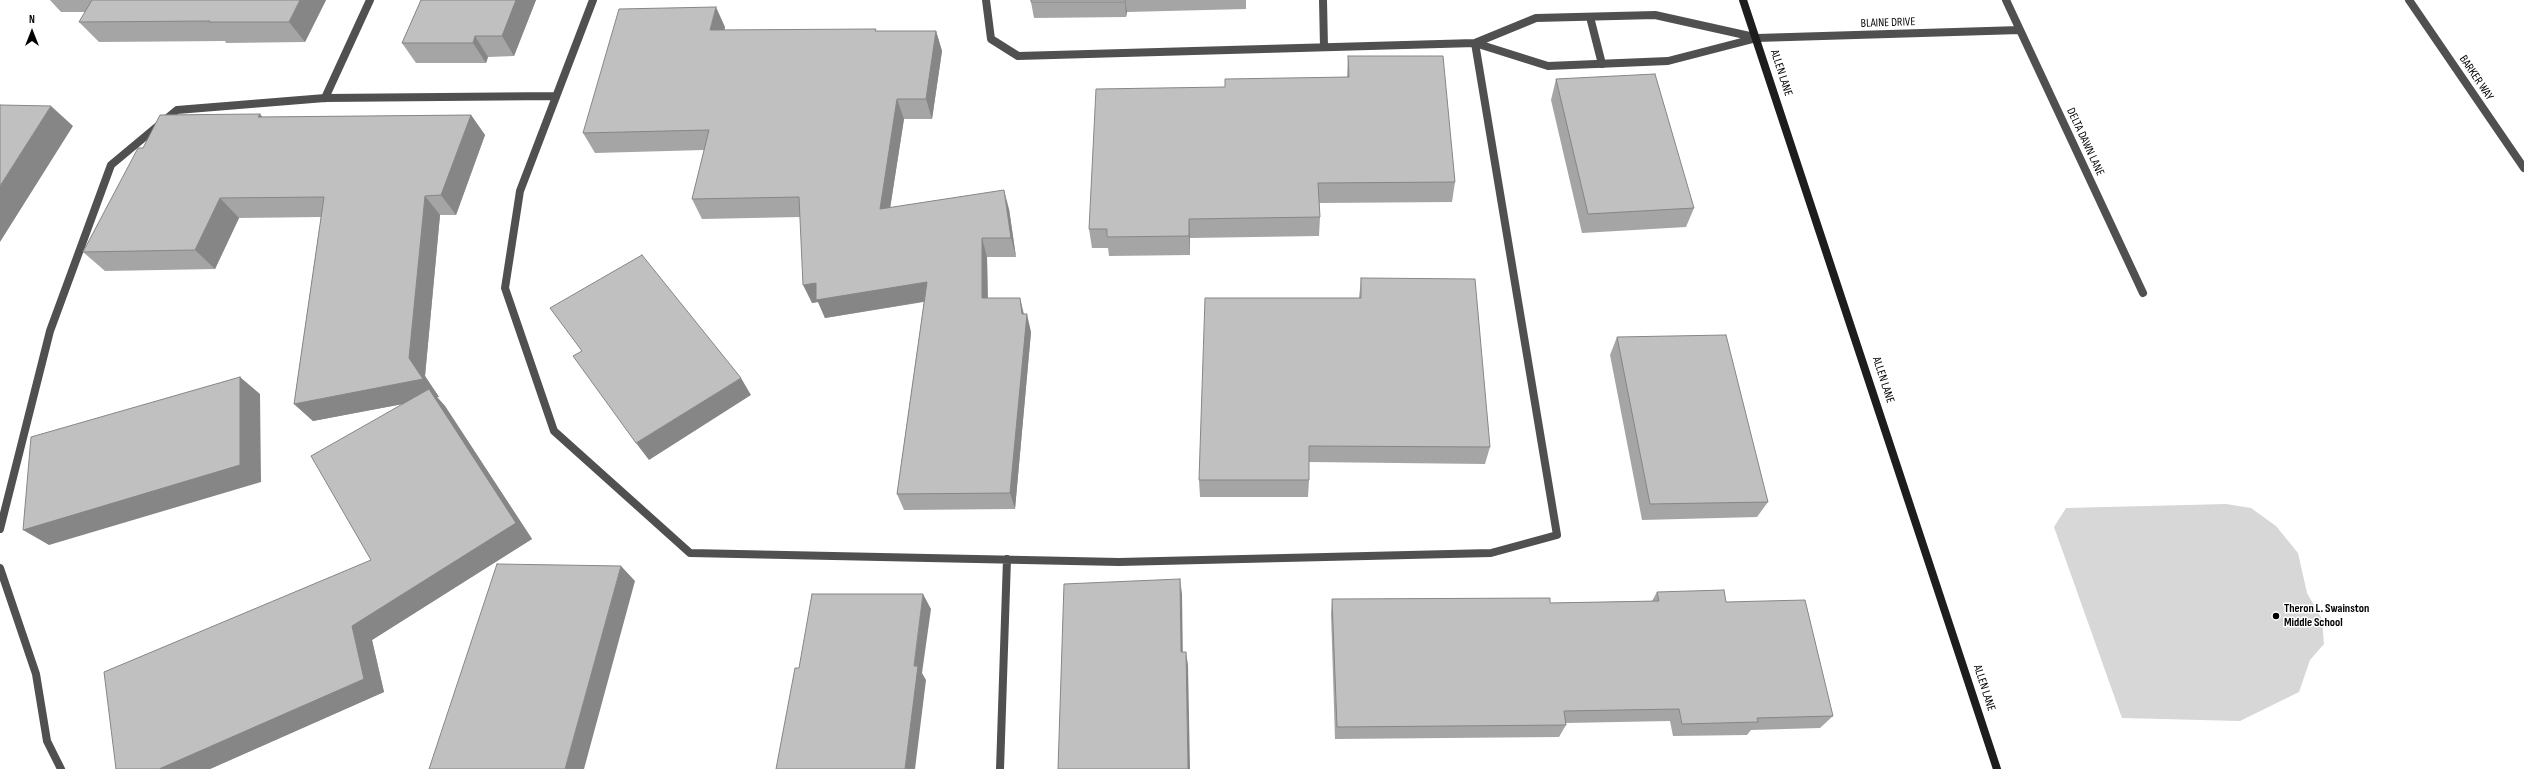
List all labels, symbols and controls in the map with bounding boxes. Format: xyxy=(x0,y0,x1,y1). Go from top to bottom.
north arrow xyxy=(12,12,52,52)
text: N xyxy=(29,13,35,26)
street label: BLAINE DRIVE xyxy=(1860,15,1916,31)
street label: ALLEN LANE xyxy=(1767,48,1795,98)
street label: BARKER WAY xyxy=(2456,53,2496,103)
street label: DELTA DAWN LANE xyxy=(2063,106,2107,178)
street label: ALLEN LANE xyxy=(1869,355,1897,405)
place label: Theron L. Swainston Middle School xyxy=(2284,602,2369,630)
marker: Theron L. Swainston Middle School xyxy=(2271,611,2281,621)
street label: ALLEN LANE xyxy=(1970,663,1998,713)

